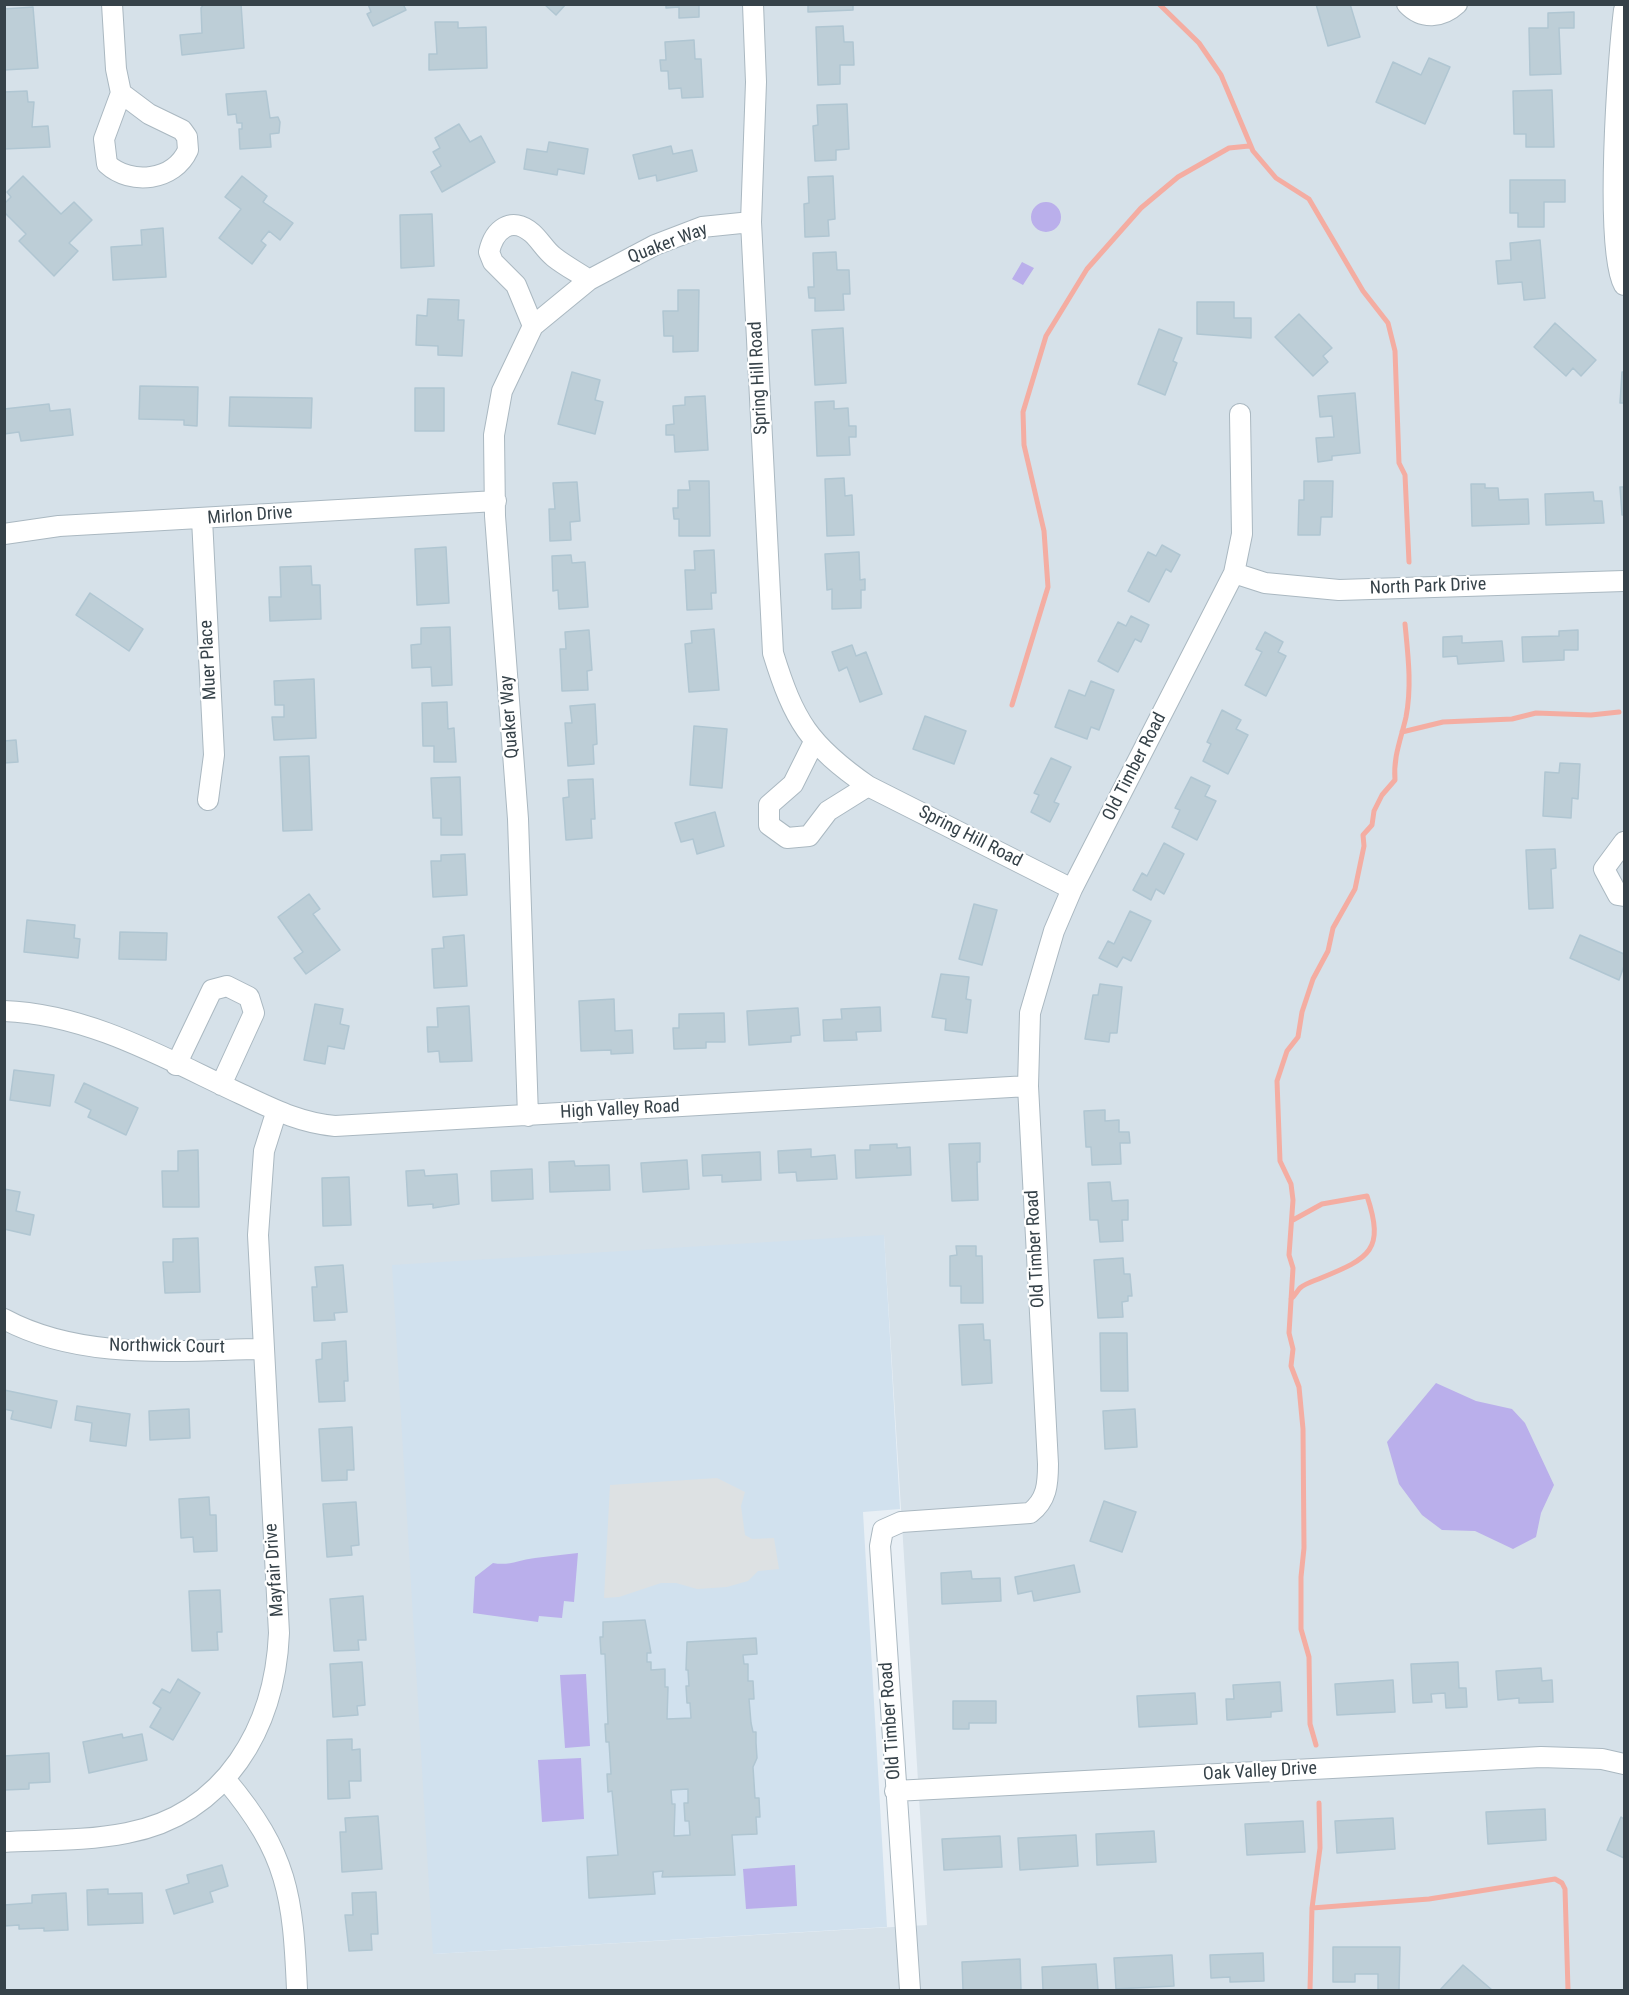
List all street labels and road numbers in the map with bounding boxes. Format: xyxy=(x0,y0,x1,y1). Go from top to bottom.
street label: Quaker Way xyxy=(625,219,711,269)
street label: Spring Hill Road xyxy=(745,321,773,435)
street label: Mirlon Drive xyxy=(207,502,293,530)
street label: North Park Drive xyxy=(1369,574,1487,600)
street label: Muer Place xyxy=(196,620,222,700)
street label: Quaker Way xyxy=(496,675,524,759)
street label: Old Timber Road xyxy=(1099,709,1171,825)
street label: Spring Hill Road xyxy=(915,802,1025,872)
street label: High Valley Road xyxy=(560,1096,680,1124)
street label: Old Timber Road xyxy=(1022,1189,1050,1309)
street label: Northwick Court xyxy=(109,1335,225,1359)
street label: Mayfair Drive xyxy=(261,1523,289,1617)
street label: Old Timber Road xyxy=(876,1661,906,1781)
street label: Oak Valley Drive xyxy=(1202,1758,1318,1786)

